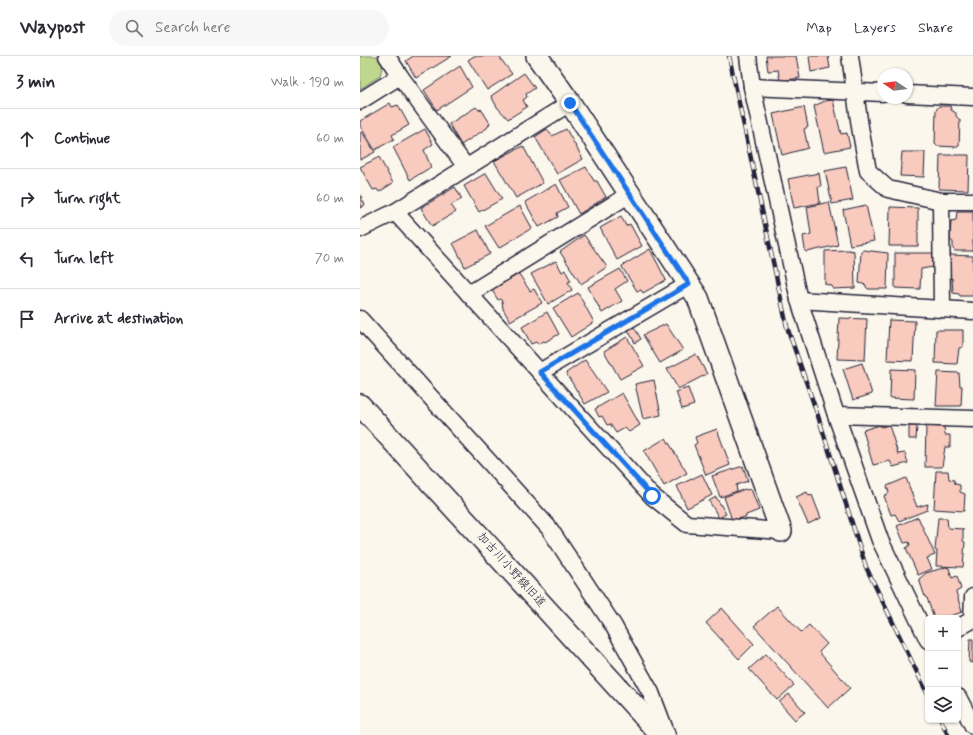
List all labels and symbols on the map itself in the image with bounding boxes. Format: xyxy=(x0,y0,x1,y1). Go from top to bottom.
north arrow xyxy=(877,68,913,104)
route end xyxy=(561,94,579,112)
route start xyxy=(643,487,661,505)
street label: 加古川小野線旧道 xyxy=(473,529,549,611)

